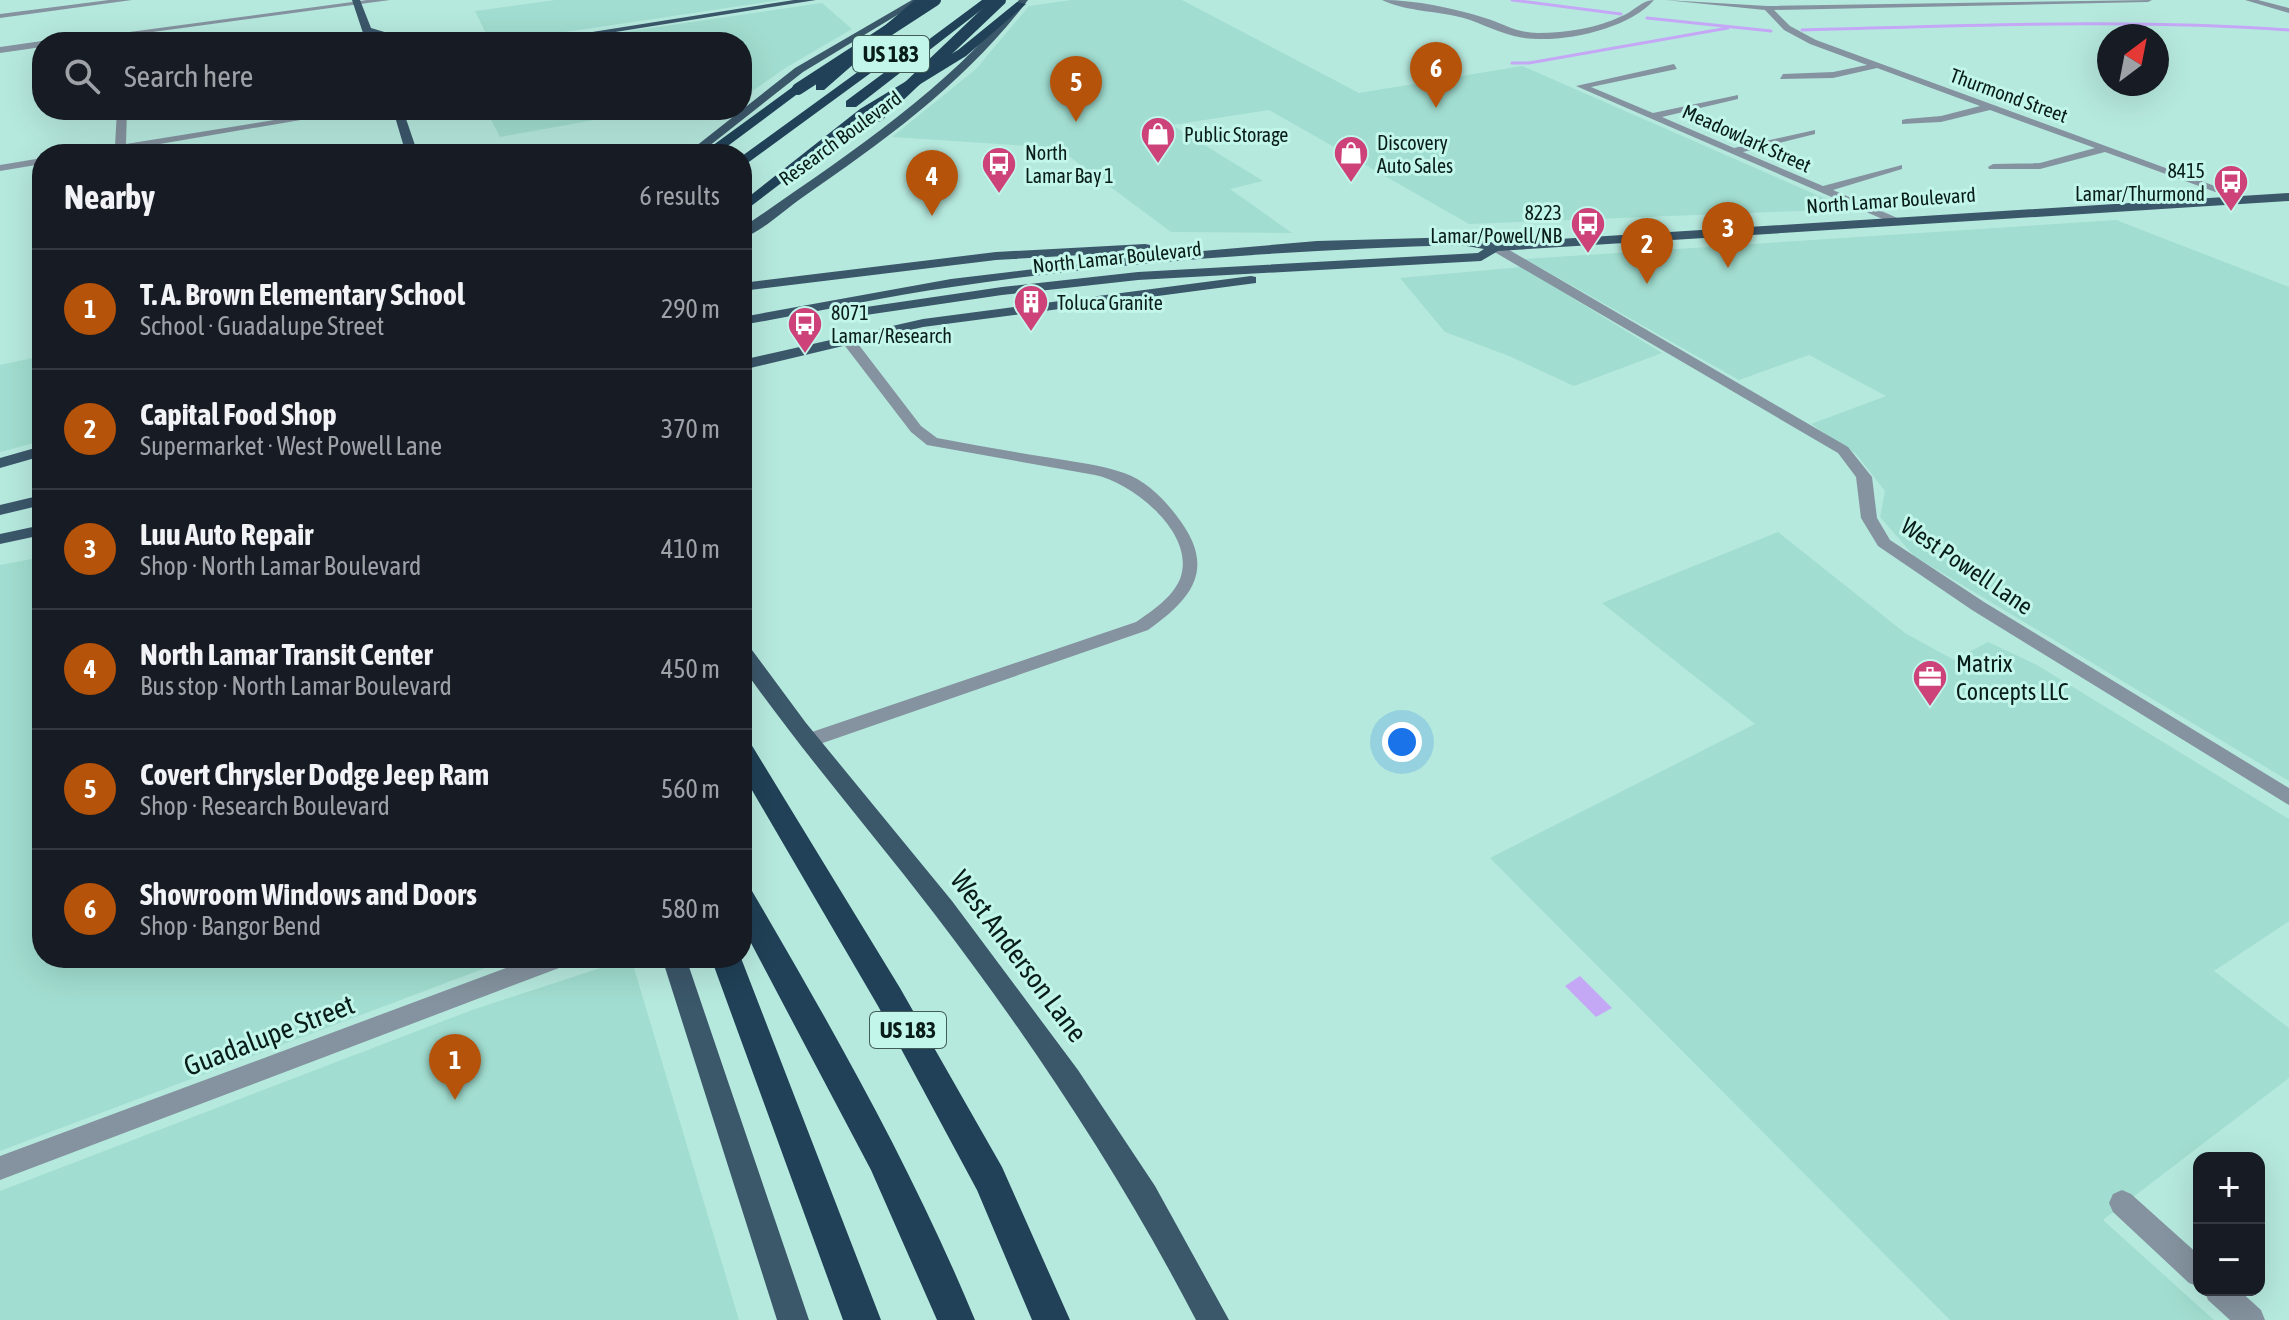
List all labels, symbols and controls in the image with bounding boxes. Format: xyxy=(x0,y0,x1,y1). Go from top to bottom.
north arrow xyxy=(2097,24,2169,96)
search box xyxy=(32,32,752,120)
road number: US 183 xyxy=(853,36,929,72)
pin: 6 xyxy=(1410,42,1462,108)
icon: search xyxy=(60,54,104,98)
pin: 5 xyxy=(1050,56,1102,122)
text: Search here xyxy=(124,59,253,93)
street label: Thurmond Street xyxy=(1947,63,2071,127)
street label: Research Boulevard xyxy=(774,86,906,190)
street label: Meadowlark Street xyxy=(1679,99,1815,177)
shop icon: Public Storage xyxy=(1139,115,1177,165)
place label: Public Storage xyxy=(1184,123,1288,146)
place label: Discovery Auto Sales xyxy=(1377,131,1453,177)
shop icon: Discovery Auto Sales xyxy=(1332,134,1370,184)
place label: North Lamar Bay 1 xyxy=(1025,141,1114,187)
bus stop icon: North Lamar Bay 1 xyxy=(980,145,1018,195)
pin: 4 xyxy=(906,150,958,216)
place label: 8415 Lamar/Thurmond xyxy=(2075,159,2205,205)
bus stop icon: 8415 Lamar/Thurmond xyxy=(2212,163,2250,213)
text: Nearby xyxy=(64,177,155,216)
text: 6 results xyxy=(639,181,720,211)
street label: North Lamar Boulevard xyxy=(1806,183,1976,217)
place label: 8223 Lamar/Powell/NB xyxy=(1430,201,1563,247)
pin: 3 xyxy=(1702,202,1754,268)
bus stop icon: 8223 Lamar/Powell/NB xyxy=(1569,205,1607,255)
pin: 2 xyxy=(1621,218,1673,284)
street label: North Lamar Boulevard xyxy=(1031,237,1203,277)
text: T. A. Brown Elementary School xyxy=(140,277,465,311)
building icon: Toluca Granite xyxy=(1012,283,1050,333)
place label: Toluca Granite xyxy=(1057,291,1163,314)
text: 1 xyxy=(84,294,96,324)
text: 290 m xyxy=(661,294,720,324)
place label: 8071 Lamar/Research xyxy=(831,301,952,347)
bus stop icon: 8071 Lamar/Research xyxy=(786,305,824,355)
text: School · Guadalupe Street xyxy=(140,311,384,341)
text: Capital Food Shop xyxy=(140,397,337,431)
text: 2 xyxy=(84,414,96,444)
text: 370 m xyxy=(661,414,720,444)
text: Supermarket · West Powell Lane xyxy=(140,431,442,461)
street label: West Powell Lane xyxy=(1896,512,2038,620)
text: Luu Auto Repair xyxy=(140,517,313,551)
text: 3 xyxy=(84,534,96,564)
text: 410 m xyxy=(661,534,720,564)
text: Shop · North Lamar Boulevard xyxy=(140,551,421,581)
text: North Lamar Transit Center xyxy=(140,637,433,671)
place label: Matrix Concepts LLC xyxy=(1956,650,2069,705)
text: 4 xyxy=(84,654,96,684)
text: 450 m xyxy=(661,654,720,684)
office icon: Matrix Concepts LLC xyxy=(1911,658,1949,708)
text: Bus stop · North Lamar Boulevard xyxy=(140,671,452,701)
your location xyxy=(1382,722,1422,762)
text: Covert Chrysler Dodge Jeep Ram xyxy=(140,757,489,791)
text: 5 xyxy=(84,774,96,804)
text: 560 m xyxy=(661,774,720,804)
text: Shop · Research Boulevard xyxy=(140,791,390,821)
street label: West Anderson Lane xyxy=(944,864,1094,1048)
text: Showroom Windows and Doors xyxy=(140,877,477,911)
text: 6 xyxy=(84,894,96,924)
text: 580 m xyxy=(661,894,720,924)
text: Shop · Bangor Bend xyxy=(140,911,321,941)
street label: Guadalupe Street xyxy=(179,988,359,1082)
road number: US 183 xyxy=(870,1012,946,1048)
pin: 1 xyxy=(429,1034,481,1100)
map controls xyxy=(2193,1152,2265,1296)
button: + xyxy=(2193,1152,2265,1224)
button: − xyxy=(2193,1224,2265,1296)

